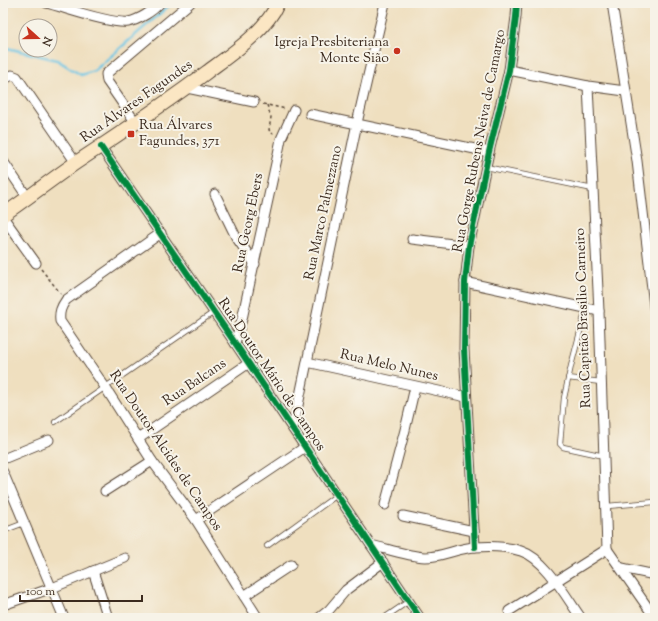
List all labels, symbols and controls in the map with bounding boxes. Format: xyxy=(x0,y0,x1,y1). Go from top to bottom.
north arrow xyxy=(18,18,58,58)
street label: Rua Gorge Rubens Neiva de Camargo xyxy=(449,27,512,254)
text: N xyxy=(37,33,56,48)
place label: Igreja Presbiteriana Monte Sião xyxy=(274,33,390,69)
marker: Igreja Presbiteriana Monte Sião xyxy=(392,46,402,56)
street label: Rua Álvares Fagundes xyxy=(77,56,197,148)
place label: Rua Álvares Fagundes, 371 xyxy=(139,116,220,152)
marker: Rua Álvares Fagundes, 371 xyxy=(126,129,136,139)
street label: Rua Marco Palmezzano xyxy=(300,143,348,282)
street label: Rua Georg Ebers xyxy=(229,171,269,275)
street label: Rua Capitão Brasilio Carneiro xyxy=(571,227,597,409)
street label: Rua Doutor Mário de Campos xyxy=(212,294,330,456)
street label: Rua Melo Nunes xyxy=(338,345,440,387)
street label: Rua Balcans xyxy=(159,354,231,412)
street label: Rua Doutor Alcides de Campos xyxy=(104,367,226,535)
scale bar xyxy=(20,577,142,603)
text: 100 m xyxy=(26,583,55,601)

